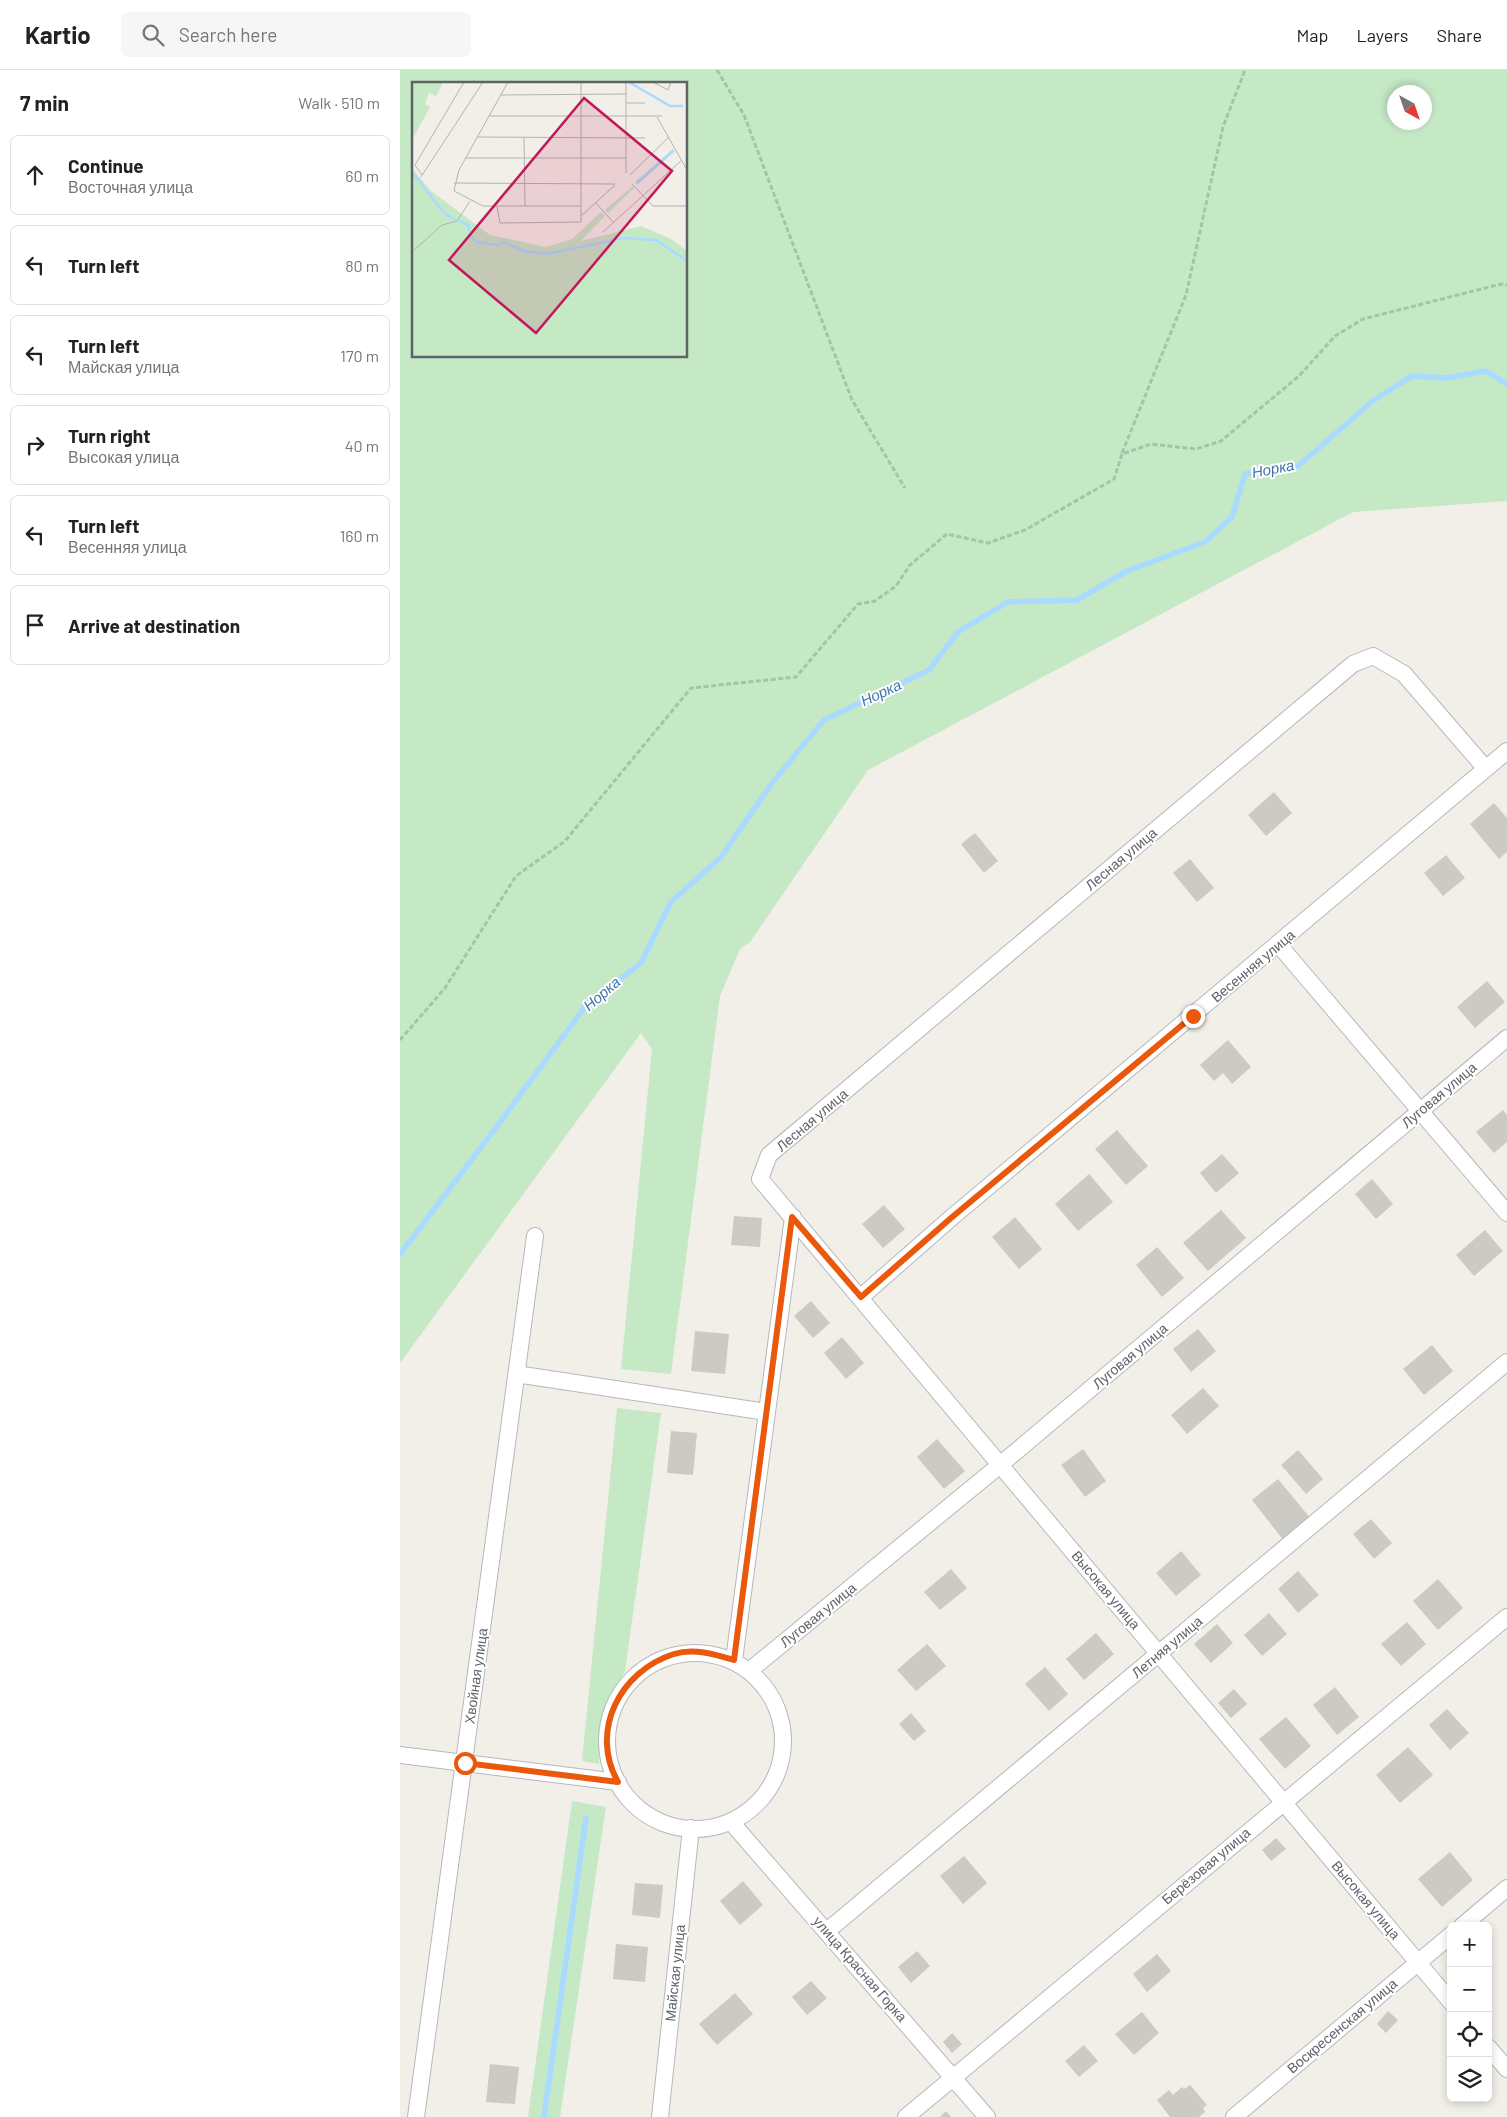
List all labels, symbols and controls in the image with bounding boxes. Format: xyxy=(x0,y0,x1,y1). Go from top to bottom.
search box xyxy=(121,12,471,57)
text: Kartio xyxy=(25,20,91,49)
icon: search xyxy=(139,21,167,49)
text: Search here xyxy=(179,23,277,46)
text: Map xyxy=(1296,24,1328,46)
text: Layers xyxy=(1356,24,1409,46)
text: Share xyxy=(1437,24,1482,46)
inset map xyxy=(412,82,688,358)
north arrow xyxy=(1387,85,1432,130)
text: 7 min xyxy=(20,90,69,115)
text: Walk · 510 m xyxy=(298,93,380,112)
text: Continue xyxy=(68,154,144,177)
icon: ahead xyxy=(21,161,49,189)
text: 60 m xyxy=(345,166,379,185)
text: Восточная улица xyxy=(68,177,193,196)
icon: left xyxy=(21,251,49,279)
text: Turn left xyxy=(68,254,139,277)
text: 80 m xyxy=(345,256,379,275)
text: Turn left xyxy=(68,334,139,357)
icon: left xyxy=(21,341,49,369)
text: 170 m xyxy=(340,346,379,365)
text: Майская улица xyxy=(68,357,179,376)
text: Turn right xyxy=(68,424,150,447)
icon: right xyxy=(21,431,49,459)
text: 40 m xyxy=(345,436,379,455)
text: Высокая улица xyxy=(68,447,179,466)
water label: Норка xyxy=(1250,455,1296,481)
text: Turn left xyxy=(68,514,139,537)
icon: left xyxy=(21,521,49,549)
text: 160 m xyxy=(340,526,379,545)
text: Весенняя улица xyxy=(68,537,187,556)
icon: arrive xyxy=(21,611,49,639)
text: Arrive at destination xyxy=(68,614,240,637)
water label: Норка xyxy=(857,675,904,709)
street label: Лесная улица xyxy=(1081,824,1160,894)
street label: Весенняя улица xyxy=(1207,926,1298,1005)
water label: Норка xyxy=(579,972,623,1014)
route end xyxy=(1182,1005,1205,1028)
street label: Луговая улица xyxy=(1398,1058,1480,1131)
street label: Лесная улица xyxy=(772,1085,851,1155)
street label: Луговая улица xyxy=(1089,1319,1171,1392)
street label: Высокая улица xyxy=(1069,1547,1144,1633)
street label: Луговая улица xyxy=(776,1579,859,1650)
street label: Летняя улица xyxy=(1128,1612,1206,1681)
street label: Хвойная улица xyxy=(460,1627,491,1725)
route start xyxy=(454,1752,477,1775)
street label: Берёзовая улица xyxy=(1158,1823,1254,1908)
street label: Высокая улица xyxy=(1329,1857,1404,1943)
street label: улица Красная Горка xyxy=(810,1912,911,2025)
map controls xyxy=(1447,1922,1492,2102)
button: + xyxy=(1447,1922,1492,1967)
street label: Майская улица xyxy=(661,1923,688,2022)
button: − xyxy=(1447,1967,1492,2012)
street label: Воскресенская улица xyxy=(1283,1974,1400,2077)
button: locate xyxy=(1447,2012,1492,2057)
button: layers xyxy=(1447,2057,1492,2102)

